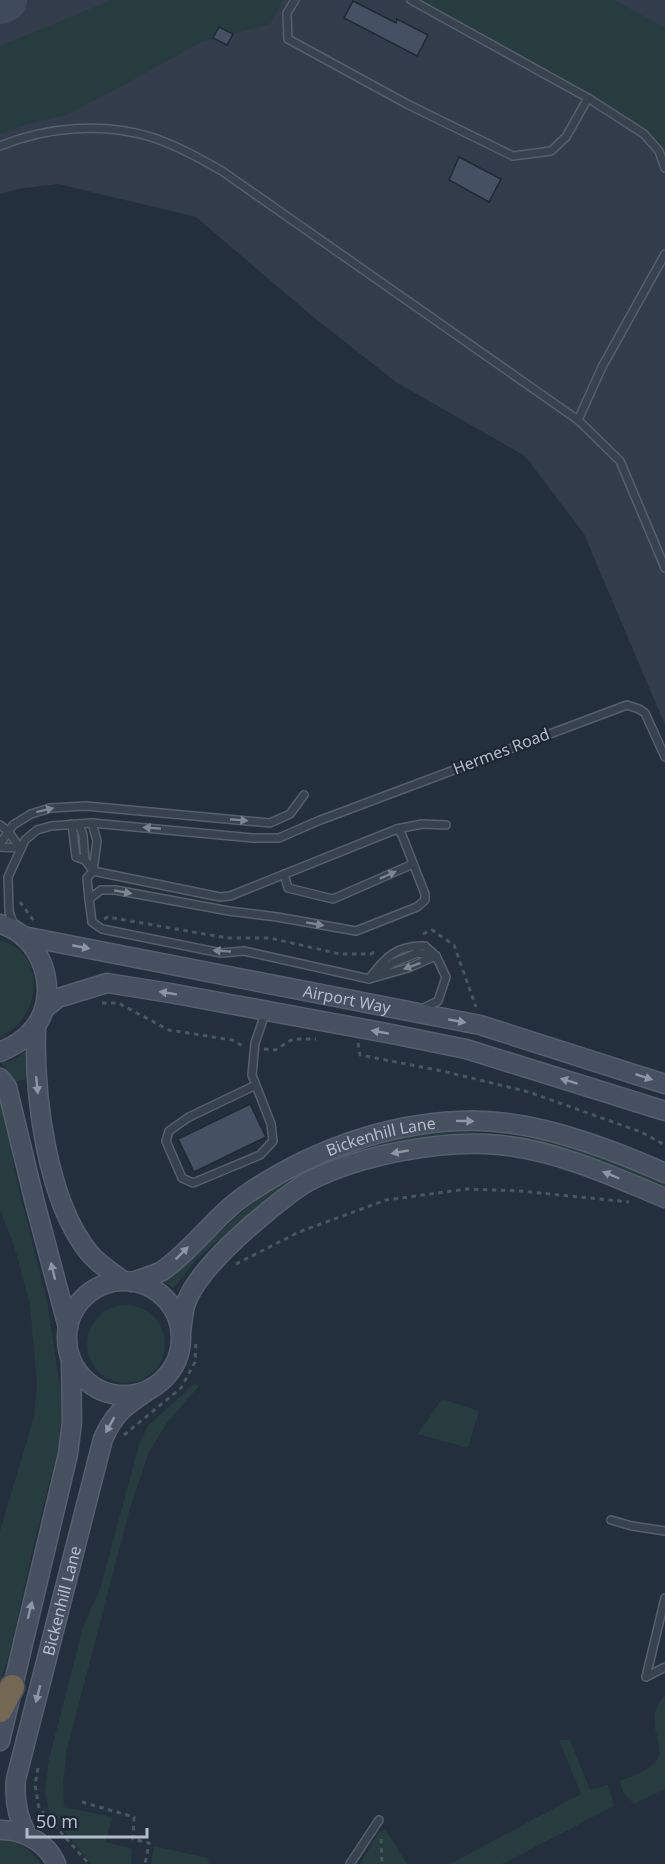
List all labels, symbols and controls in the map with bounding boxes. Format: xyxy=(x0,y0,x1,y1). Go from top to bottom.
street label: Hermes Road xyxy=(450,722,552,780)
one-way arrow xyxy=(36,805,55,815)
one-way arrow xyxy=(230,815,249,824)
one-way arrow xyxy=(143,823,162,833)
one-way arrow xyxy=(379,870,397,880)
one-way arrow xyxy=(114,887,133,896)
one-way arrow xyxy=(306,920,325,929)
one-way arrow xyxy=(71,943,90,952)
one-way arrow xyxy=(213,947,232,956)
one-way arrow xyxy=(403,961,421,971)
street label: Airport Way xyxy=(301,980,393,1019)
one-way arrow xyxy=(158,988,177,997)
one-way arrow xyxy=(448,1016,467,1025)
one-way arrow xyxy=(371,1027,390,1036)
one-way arrow xyxy=(635,1073,653,1082)
one-way arrow xyxy=(32,1076,41,1095)
one-way arrow xyxy=(560,1076,578,1085)
street label: Bickenhill Lane xyxy=(323,1112,437,1161)
one-way arrow xyxy=(455,1116,474,1126)
one-way arrow xyxy=(390,1148,409,1157)
one-way arrow xyxy=(602,1170,620,1180)
one-way arrow xyxy=(175,1246,189,1261)
one-way arrow xyxy=(47,1261,57,1280)
one-way arrow xyxy=(105,1417,115,1434)
street label: Bickenhill Lane xyxy=(37,1544,86,1658)
one-way arrow xyxy=(26,1601,36,1619)
one-way arrow xyxy=(32,1685,42,1703)
scale bar xyxy=(27,1801,147,1839)
text: 50 m xyxy=(36,1809,78,1833)

